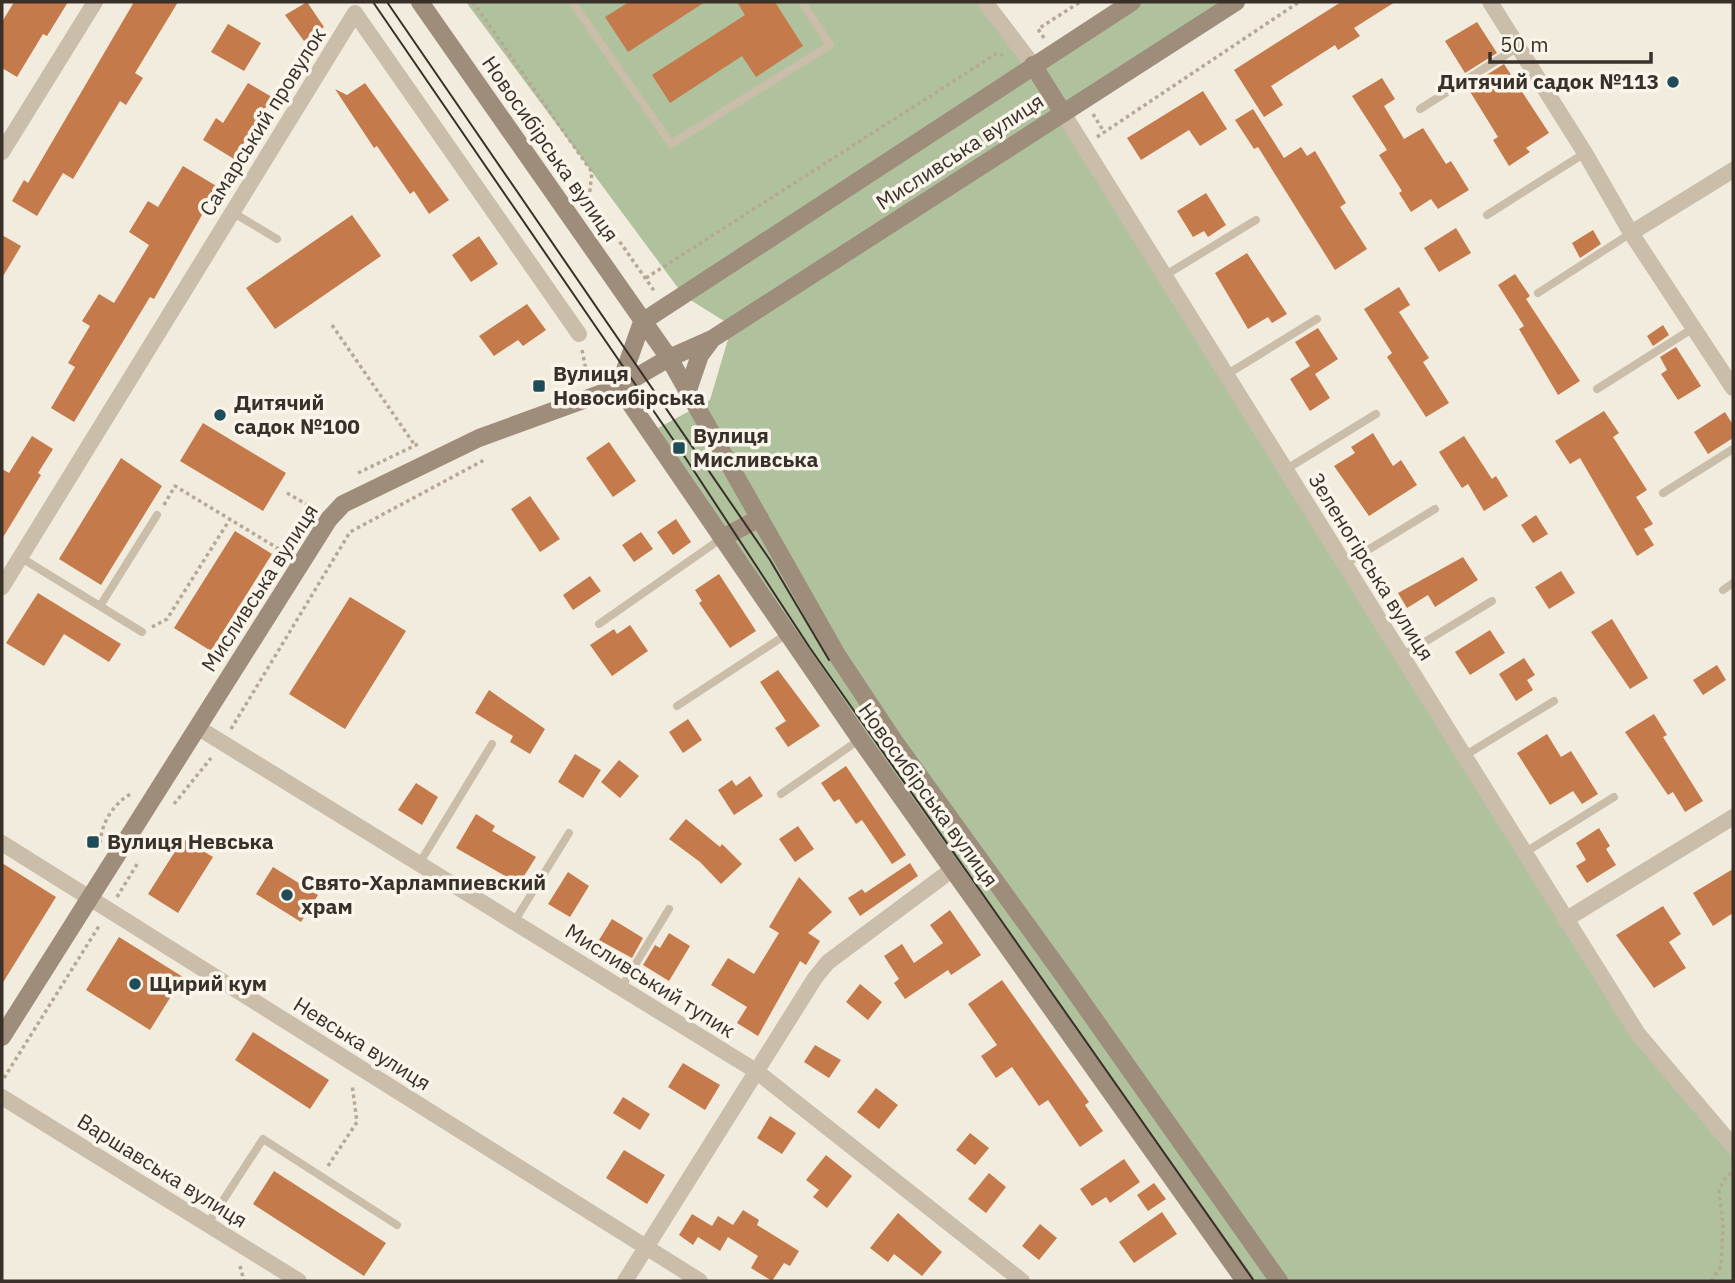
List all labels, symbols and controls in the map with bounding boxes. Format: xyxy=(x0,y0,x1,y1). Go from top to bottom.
scale bar xyxy=(1490,21,1651,65)
street label: Самарський провулок xyxy=(193,22,332,221)
text: 50 m xyxy=(1500,30,1549,58)
street label: Новосибірська вулиця xyxy=(476,50,626,247)
place label: Дитячий садок №113 xyxy=(1438,67,1659,95)
marker: Дитячий садок №113 xyxy=(1665,74,1681,90)
street label: Мисливська вулиця xyxy=(870,86,1049,216)
place label: Вулиця Новосибірська xyxy=(553,359,705,411)
marker: Вулиця Новосибірська xyxy=(531,378,547,394)
place label: Дитячий садок №100 xyxy=(234,388,360,440)
marker: Дитячий садок №100 xyxy=(212,407,228,423)
place label: Вулиця Мисливська xyxy=(693,421,819,473)
marker: Вулиця Мисливська xyxy=(671,440,687,456)
street label: Зеленогірська вулиця xyxy=(1303,467,1441,666)
street label: Мисливська вулиця xyxy=(194,498,324,677)
street label: Новосибірська вулиця xyxy=(853,697,1005,892)
place label: Вулиця Невська xyxy=(107,827,274,855)
marker: Вулиця Невська xyxy=(85,834,101,850)
place label: Свято-Харлампиевский храм xyxy=(301,868,546,920)
marker: Свято-Харлампиевский храм xyxy=(279,887,295,903)
street label: Мисливський тупик xyxy=(560,917,741,1044)
place label: Щирий кум xyxy=(149,969,267,997)
marker: Щирий кум xyxy=(127,976,143,992)
street label: Невська вулиця xyxy=(289,990,436,1097)
street label: Варшавська вулиця xyxy=(72,1106,253,1234)

